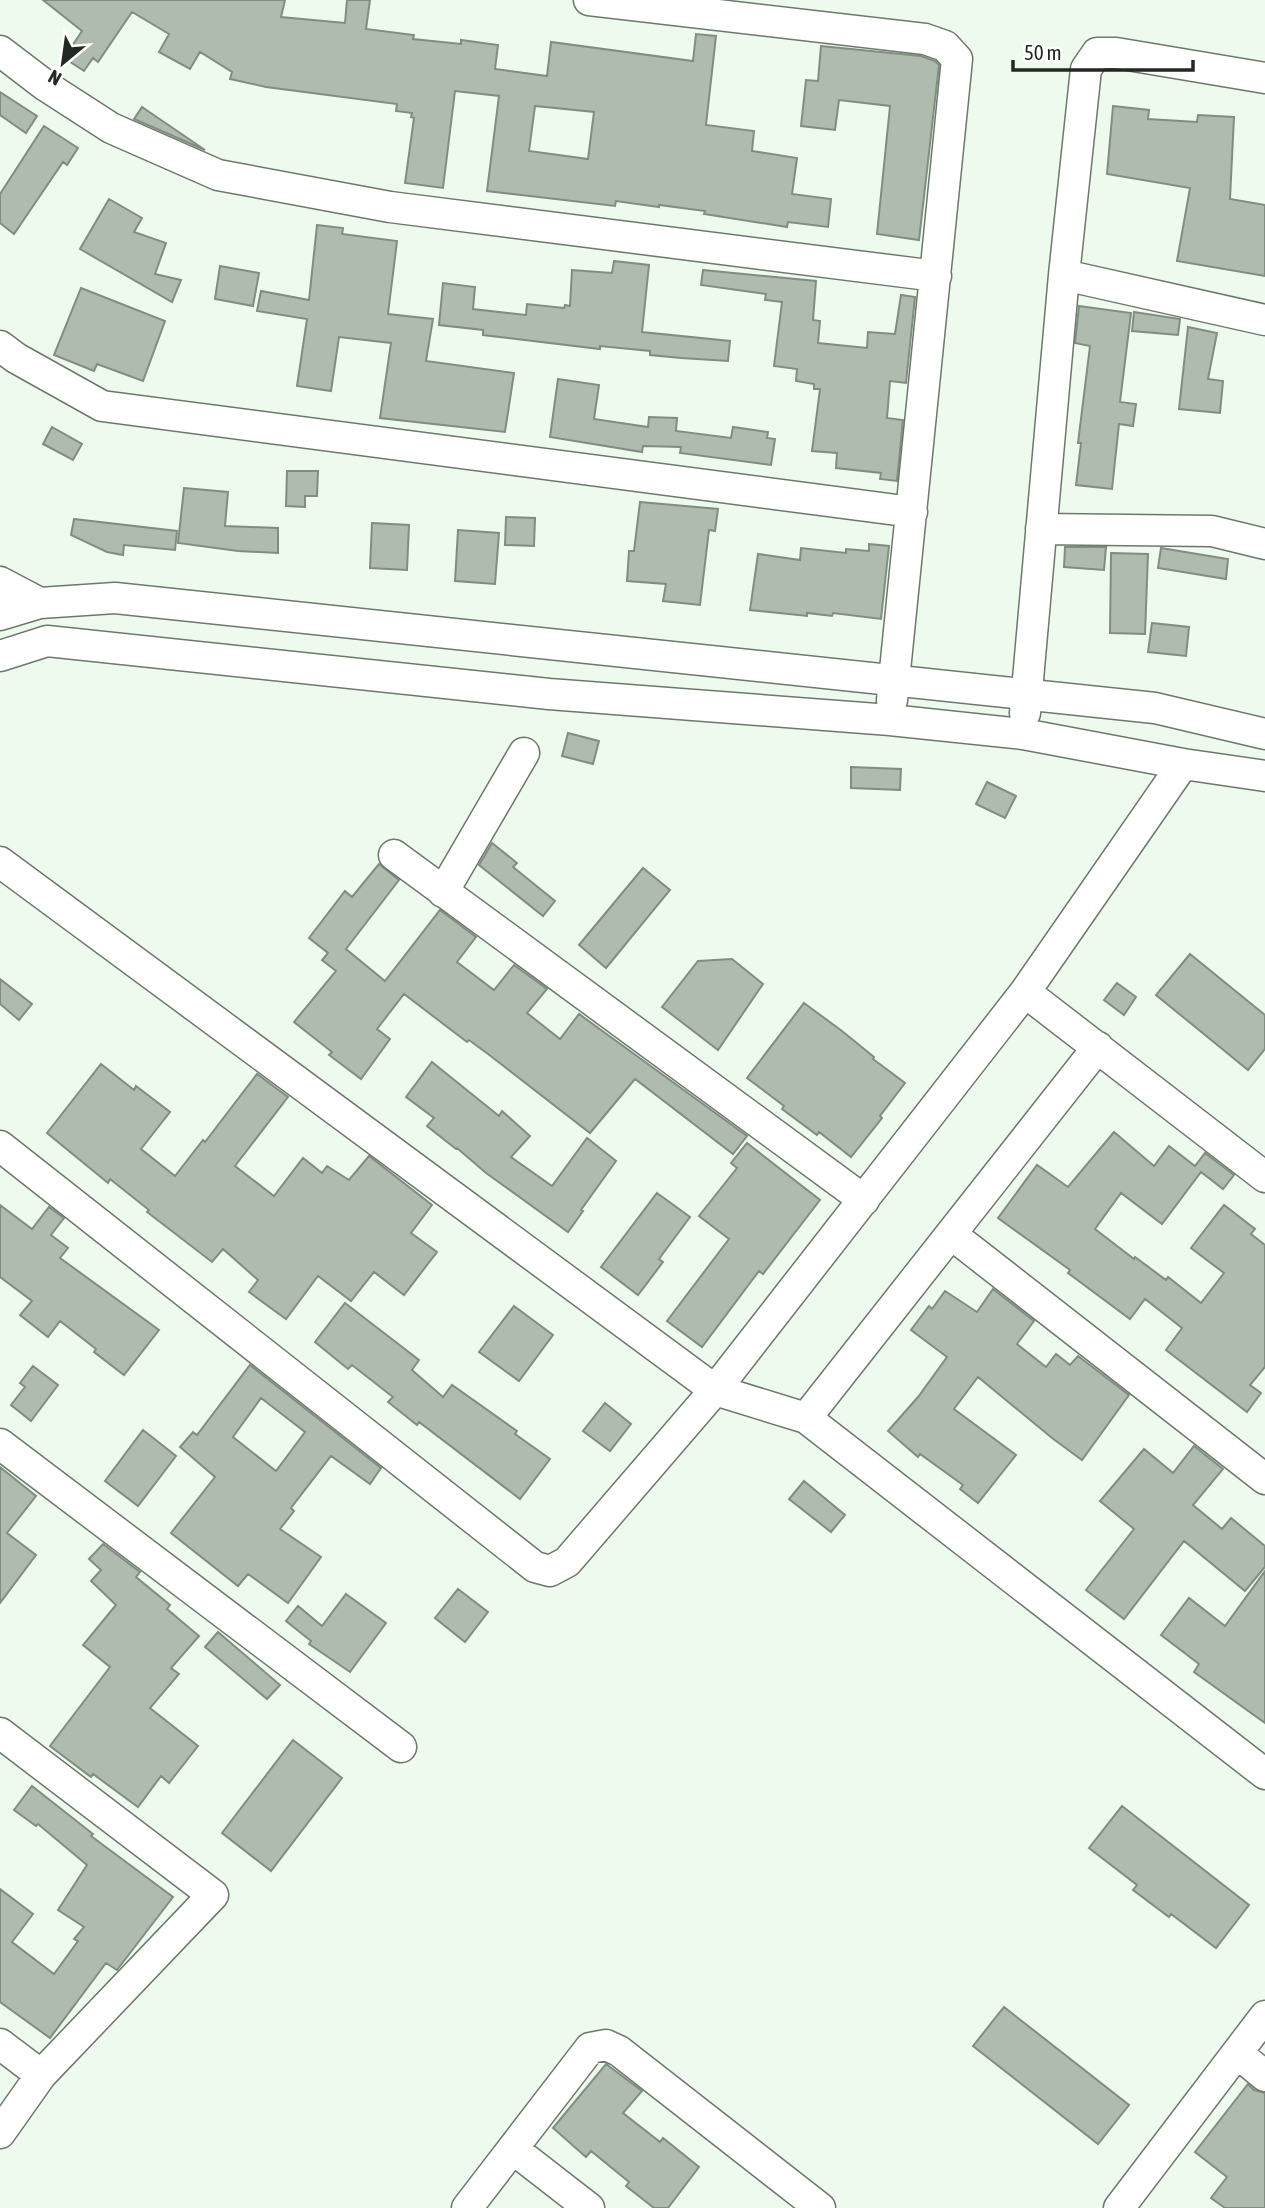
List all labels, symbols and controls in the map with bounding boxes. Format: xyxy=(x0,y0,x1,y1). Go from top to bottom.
north arrow xyxy=(28,28,98,98)
scale bar xyxy=(1013,28,1193,72)
text: 50 m xyxy=(1024,40,1062,64)
text: N xyxy=(45,66,65,90)

